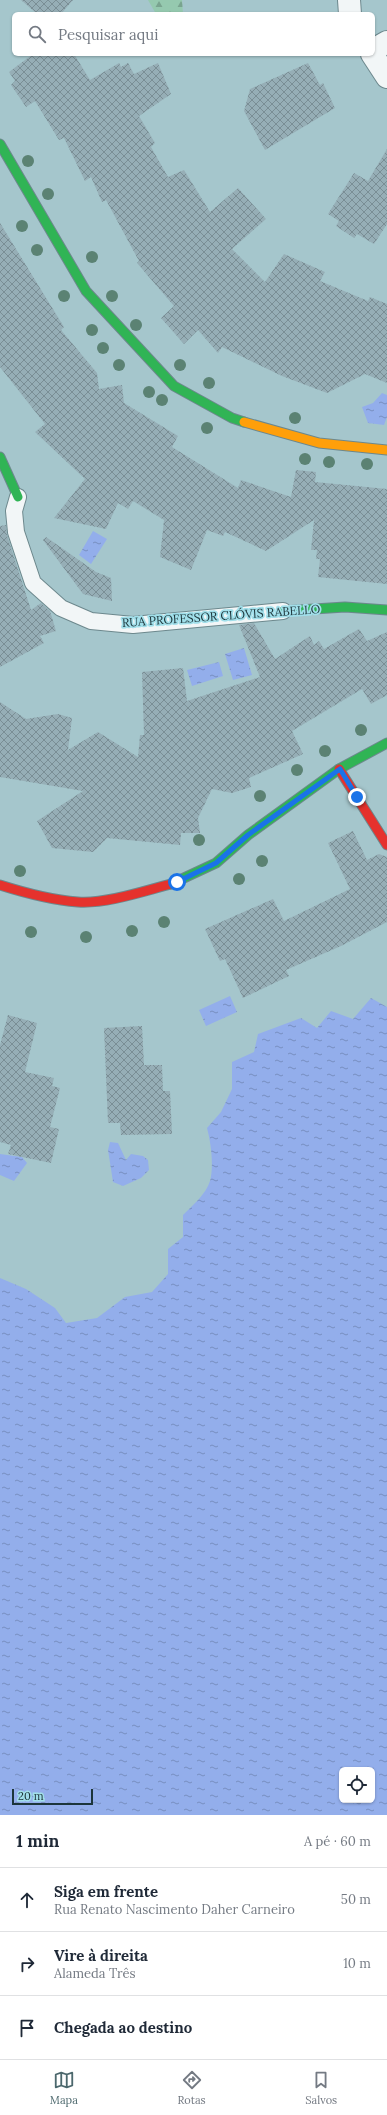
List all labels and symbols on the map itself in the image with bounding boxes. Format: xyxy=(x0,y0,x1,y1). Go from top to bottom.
street label: RUA PROFESSOR CLÓVIS RABELLO xyxy=(121,601,321,630)
route end xyxy=(348,788,366,806)
route start xyxy=(168,873,186,891)
scale bar xyxy=(12,1787,93,1806)

